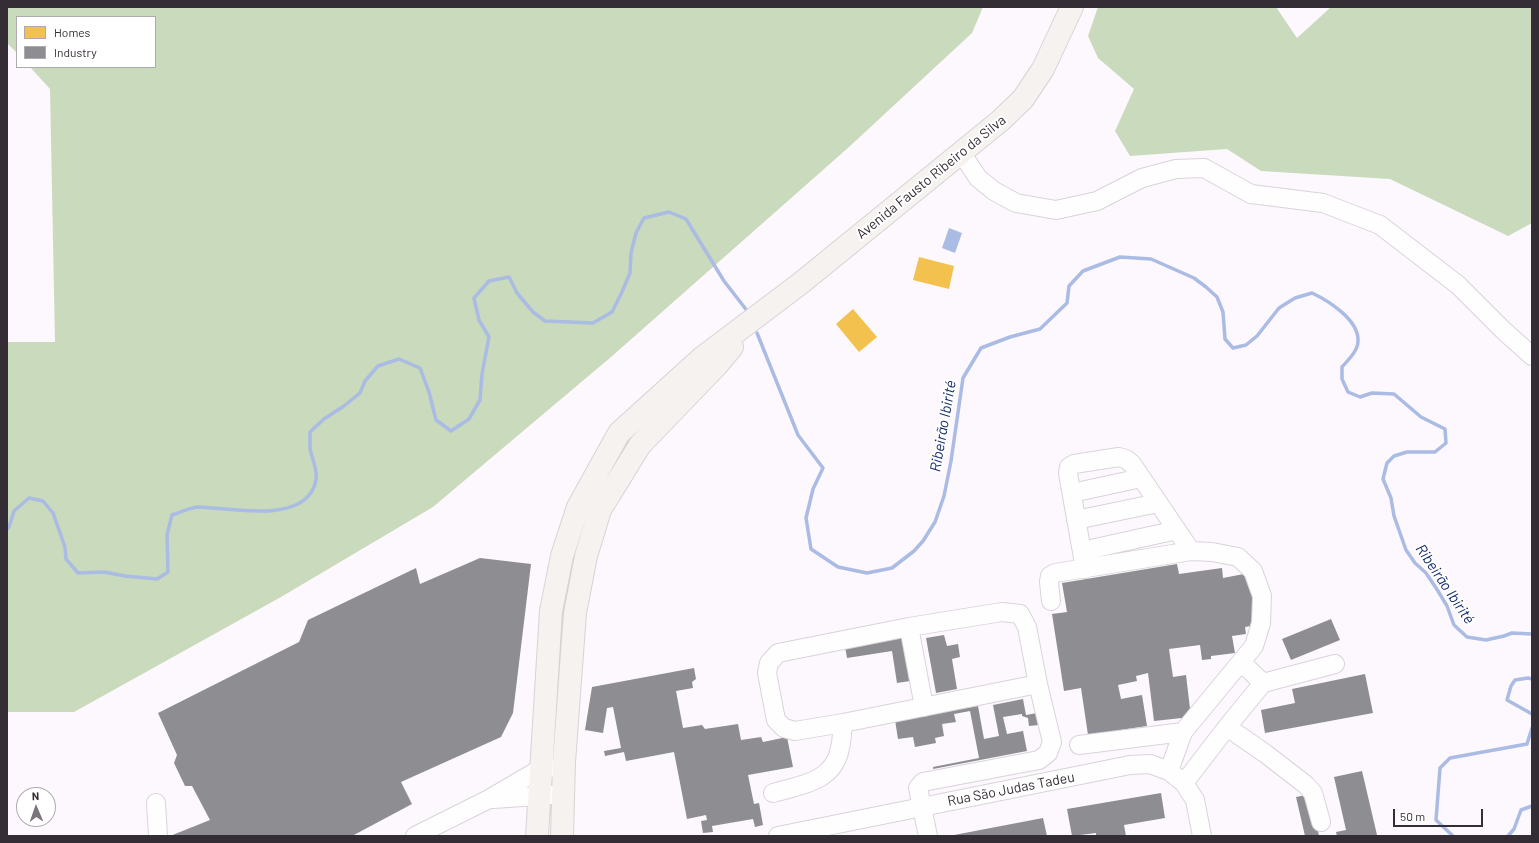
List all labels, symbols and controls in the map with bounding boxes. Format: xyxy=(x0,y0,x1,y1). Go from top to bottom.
legend xyxy=(16,16,156,68)
text: Homes xyxy=(54,25,90,39)
text: Industry xyxy=(54,45,97,59)
street label: Avenida Fausto Ribeiro da Silva xyxy=(853,112,1009,242)
water label: Ribeirão Ibirité xyxy=(926,379,960,473)
water label: Ribeirão Ibirité xyxy=(1412,541,1478,627)
street label: Rua São Judas Tadeu xyxy=(946,768,1076,810)
north arrow xyxy=(16,787,56,827)
text: N xyxy=(32,789,39,802)
scale bar xyxy=(1395,801,1485,827)
text: 50 m xyxy=(1400,809,1425,823)

